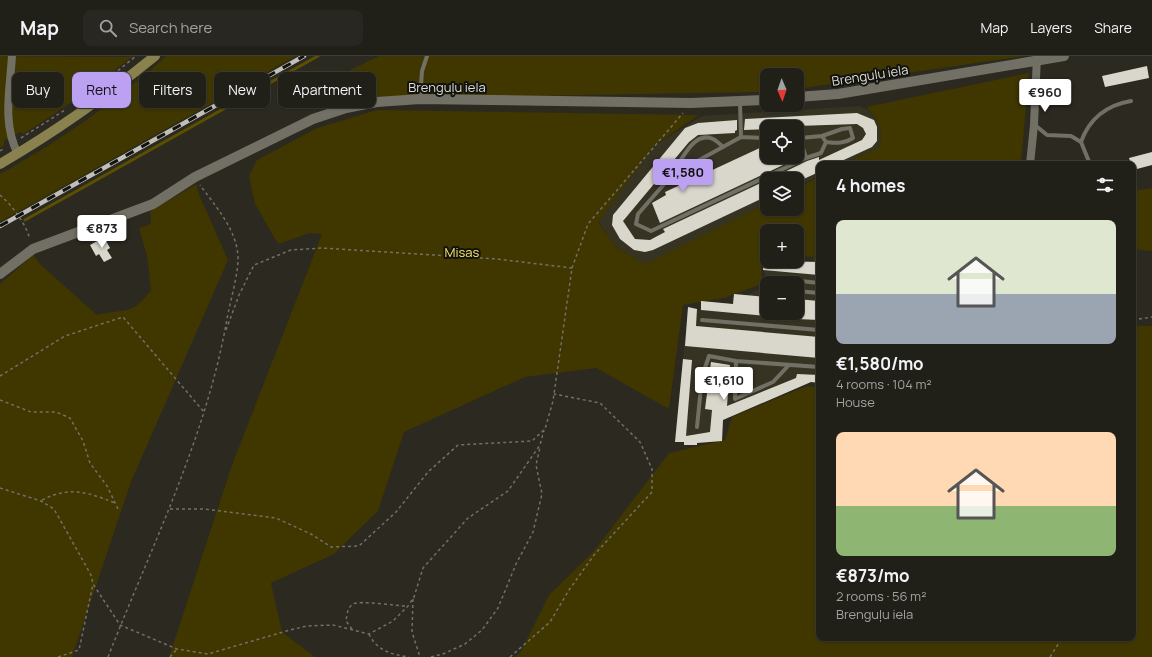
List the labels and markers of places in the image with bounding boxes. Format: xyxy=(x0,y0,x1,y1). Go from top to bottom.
pin: €960 xyxy=(1021,79,1069,113)
pin: €1,580 xyxy=(650,159,716,193)
pin: €873 xyxy=(78,215,126,249)
pin: €1,610 xyxy=(691,367,757,401)

